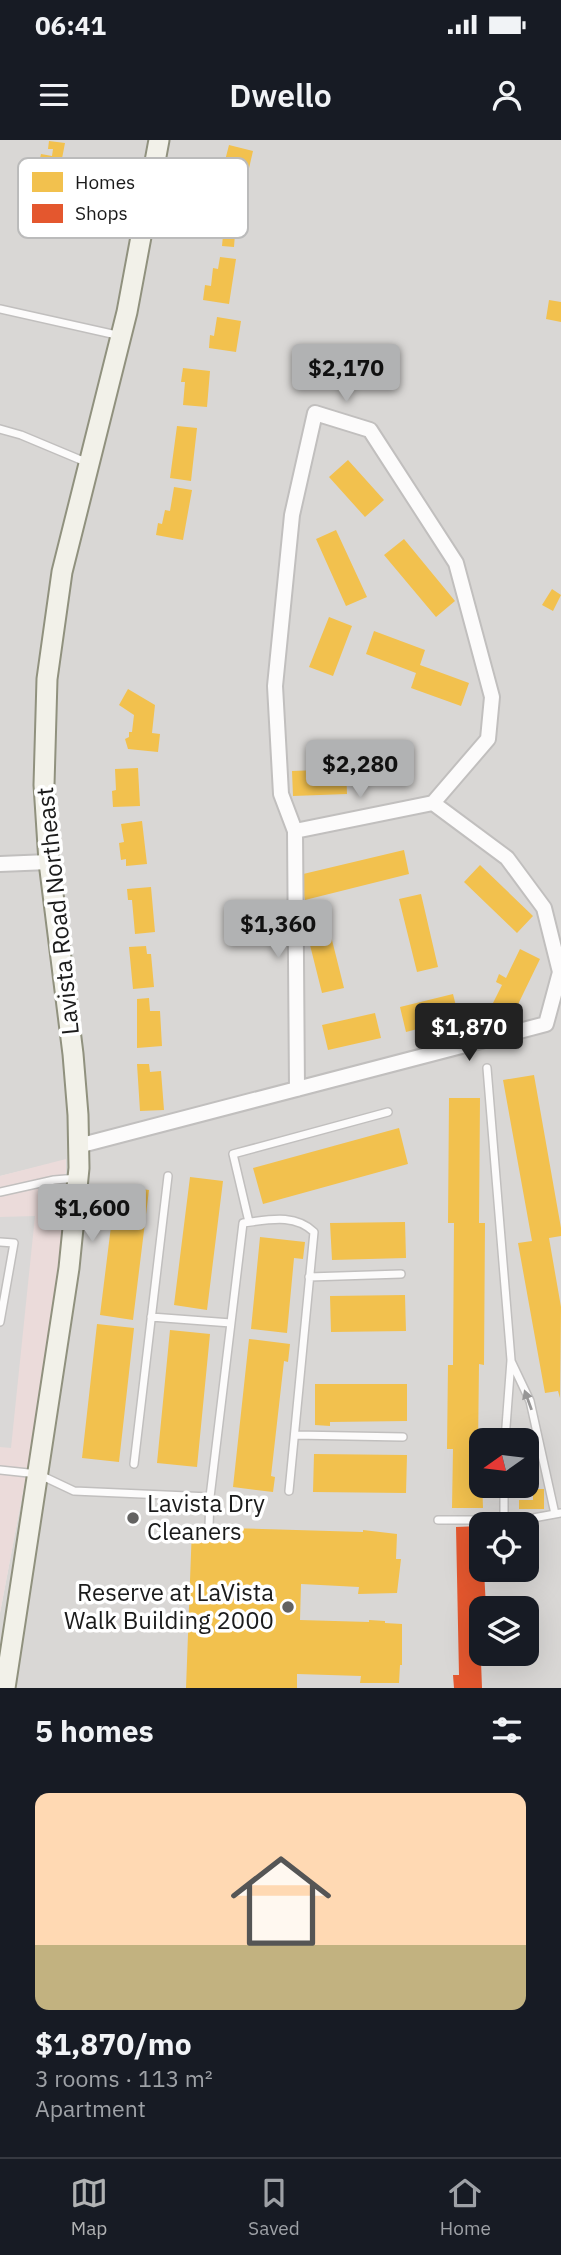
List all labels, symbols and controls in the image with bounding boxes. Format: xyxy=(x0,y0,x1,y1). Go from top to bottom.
text: 06:41 xyxy=(35,8,106,42)
text: Dwello xyxy=(229,74,332,116)
icon: menu xyxy=(35,76,73,114)
icon: person xyxy=(488,76,526,114)
legend xyxy=(18,158,248,238)
text: Homes xyxy=(75,170,135,194)
text: Shops xyxy=(75,201,128,225)
pin: $2,170 xyxy=(289,344,403,404)
text: $2,170 xyxy=(308,352,384,382)
pin: $2,280 xyxy=(303,740,417,800)
text: $2,280 xyxy=(322,748,398,778)
street label: Lavista Road Northeast xyxy=(28,786,86,1037)
pin: $1,360 xyxy=(221,900,335,960)
text: $1,360 xyxy=(240,908,316,938)
pin: $1,870 xyxy=(412,1004,526,1063)
text: $1,870 xyxy=(431,1011,507,1041)
pin: $1,600 xyxy=(35,1184,149,1244)
text: $1,600 xyxy=(54,1192,130,1222)
one-way arrow xyxy=(523,1390,534,1411)
north arrow xyxy=(469,1428,539,1498)
map controls xyxy=(469,1428,539,1666)
place label: Lavista Dry Cleaners xyxy=(147,1487,265,1547)
marker: Lavista Dry Cleaners xyxy=(125,1510,141,1526)
button: locate xyxy=(469,1512,539,1582)
place label: Reserve at LaVista Walk Building 2000 xyxy=(64,1576,274,1636)
button: layers xyxy=(469,1596,539,1666)
marker: Reserve at LaVista Walk Building 2000 xyxy=(280,1599,296,1615)
text: 5 homes xyxy=(35,1711,154,1750)
icon: filters xyxy=(488,1711,526,1749)
icon: home xyxy=(218,1838,344,1964)
text: $1,870/mo xyxy=(35,2024,192,2063)
text: 3 rooms · 113 m² xyxy=(35,2063,213,2093)
text: Apartment xyxy=(35,2093,146,2123)
tab: Map xyxy=(70,2174,108,2240)
tab: Saved xyxy=(248,2174,300,2240)
tab: Home xyxy=(440,2174,491,2240)

